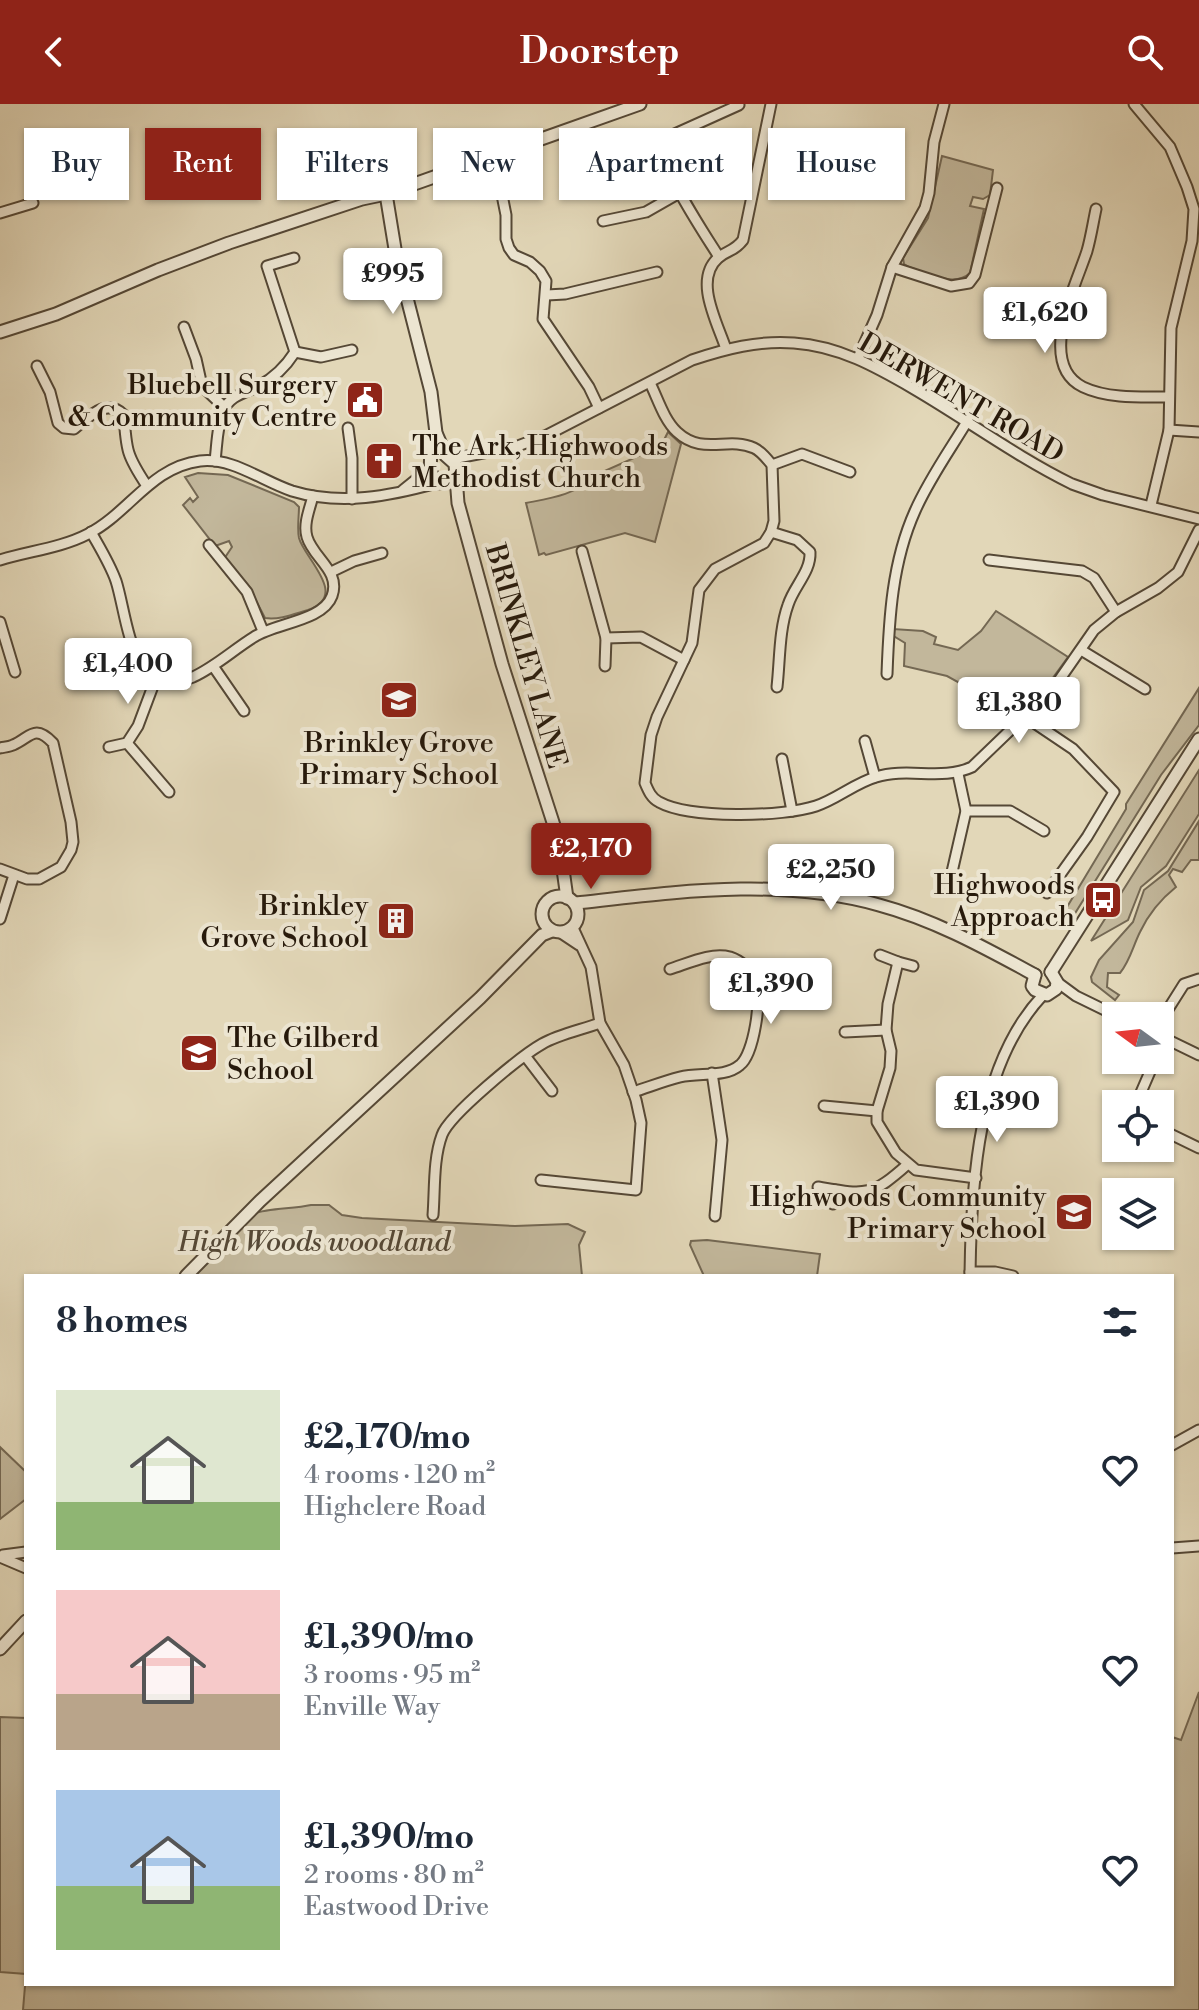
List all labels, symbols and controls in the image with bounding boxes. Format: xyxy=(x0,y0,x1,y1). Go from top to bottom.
icon: back xyxy=(32,30,76,74)
text: Doorstep xyxy=(519,30,680,75)
icon: search xyxy=(1123,30,1167,74)
chip: Buy xyxy=(24,128,129,200)
chip: Rent xyxy=(145,128,261,200)
chip: Filters xyxy=(277,128,417,200)
chip: New xyxy=(433,128,543,200)
chip: Apartment xyxy=(559,128,752,200)
chip: House xyxy=(768,128,905,200)
pin: £995 xyxy=(346,248,440,316)
text: £995 xyxy=(361,258,425,290)
pin: £1,620 xyxy=(980,287,1110,355)
text: £1,620 xyxy=(1002,297,1088,329)
street label: DERWENT ROAD xyxy=(852,325,1070,471)
place label: Bluebell Surgery & Community Centre xyxy=(68,368,337,435)
public building icon: Bluebell Surgery & Community Centre xyxy=(344,379,386,421)
place label: The Ark, Highwoods Methodist Church xyxy=(412,429,668,496)
church icon: The Ark, Highwoods Methodist Church xyxy=(363,440,405,482)
street label: BRINKLEY LANE xyxy=(477,539,574,773)
pin: £1,400 xyxy=(63,638,193,706)
text: £1,400 xyxy=(83,648,173,680)
pin: £1,380 xyxy=(954,677,1084,745)
school or university icon: Brinkley Grove Primary School xyxy=(378,679,420,721)
text: £1,380 xyxy=(976,687,1062,719)
place label: Brinkley Grove Primary School xyxy=(300,726,498,793)
pin: £2,170 xyxy=(526,823,656,891)
text: £2,170 xyxy=(549,833,633,865)
pin: £2,250 xyxy=(766,844,896,912)
text: £2,250 xyxy=(786,854,876,886)
place label: Highwoods Approach xyxy=(934,868,1075,935)
bus stop icon: Highwoods Approach xyxy=(1082,879,1124,921)
place label: Brinkley Grove School xyxy=(201,889,368,956)
building icon: Brinkley Grove School xyxy=(375,900,417,942)
pin: £1,390 xyxy=(706,958,836,1026)
text: £1,390 xyxy=(728,968,814,1000)
north arrow xyxy=(1102,1002,1174,1074)
map controls xyxy=(1102,1002,1174,1250)
place label: The Gilberd School xyxy=(227,1021,379,1088)
school or university icon: The Gilberd School xyxy=(178,1032,220,1074)
pin: £1,390 xyxy=(932,1076,1062,1144)
text: £1,390 xyxy=(954,1086,1040,1118)
button: locate xyxy=(1102,1090,1174,1162)
button: layers xyxy=(1102,1178,1174,1250)
place label: Highwoods Community Primary School xyxy=(750,1180,1046,1247)
school or university icon: Highwoods Community Primary School xyxy=(1053,1191,1095,1233)
park label: High Woods woodland xyxy=(177,1225,451,1260)
icon: filters xyxy=(1098,1300,1142,1344)
text: 8 homes xyxy=(56,1301,188,1343)
text: £2,170/mo xyxy=(304,1417,471,1459)
icon: home xyxy=(120,1422,216,1518)
icon: heart xyxy=(1098,1448,1142,1492)
text: 4 rooms · 120 m² xyxy=(304,1459,495,1491)
text: Highclere Road xyxy=(304,1491,486,1523)
text: £1,390/mo xyxy=(304,1617,474,1659)
icon: home xyxy=(120,1622,216,1718)
icon: heart xyxy=(1098,1648,1142,1692)
text: 3 rooms · 95 m² xyxy=(304,1659,480,1691)
text: Enville Way xyxy=(304,1691,440,1723)
text: £1,390/mo xyxy=(304,1817,474,1859)
icon: home xyxy=(120,1822,216,1918)
icon: heart xyxy=(1098,1848,1142,1892)
text: 2 rooms · 80 m² xyxy=(304,1859,484,1891)
text: Eastwood Drive xyxy=(304,1891,489,1923)

